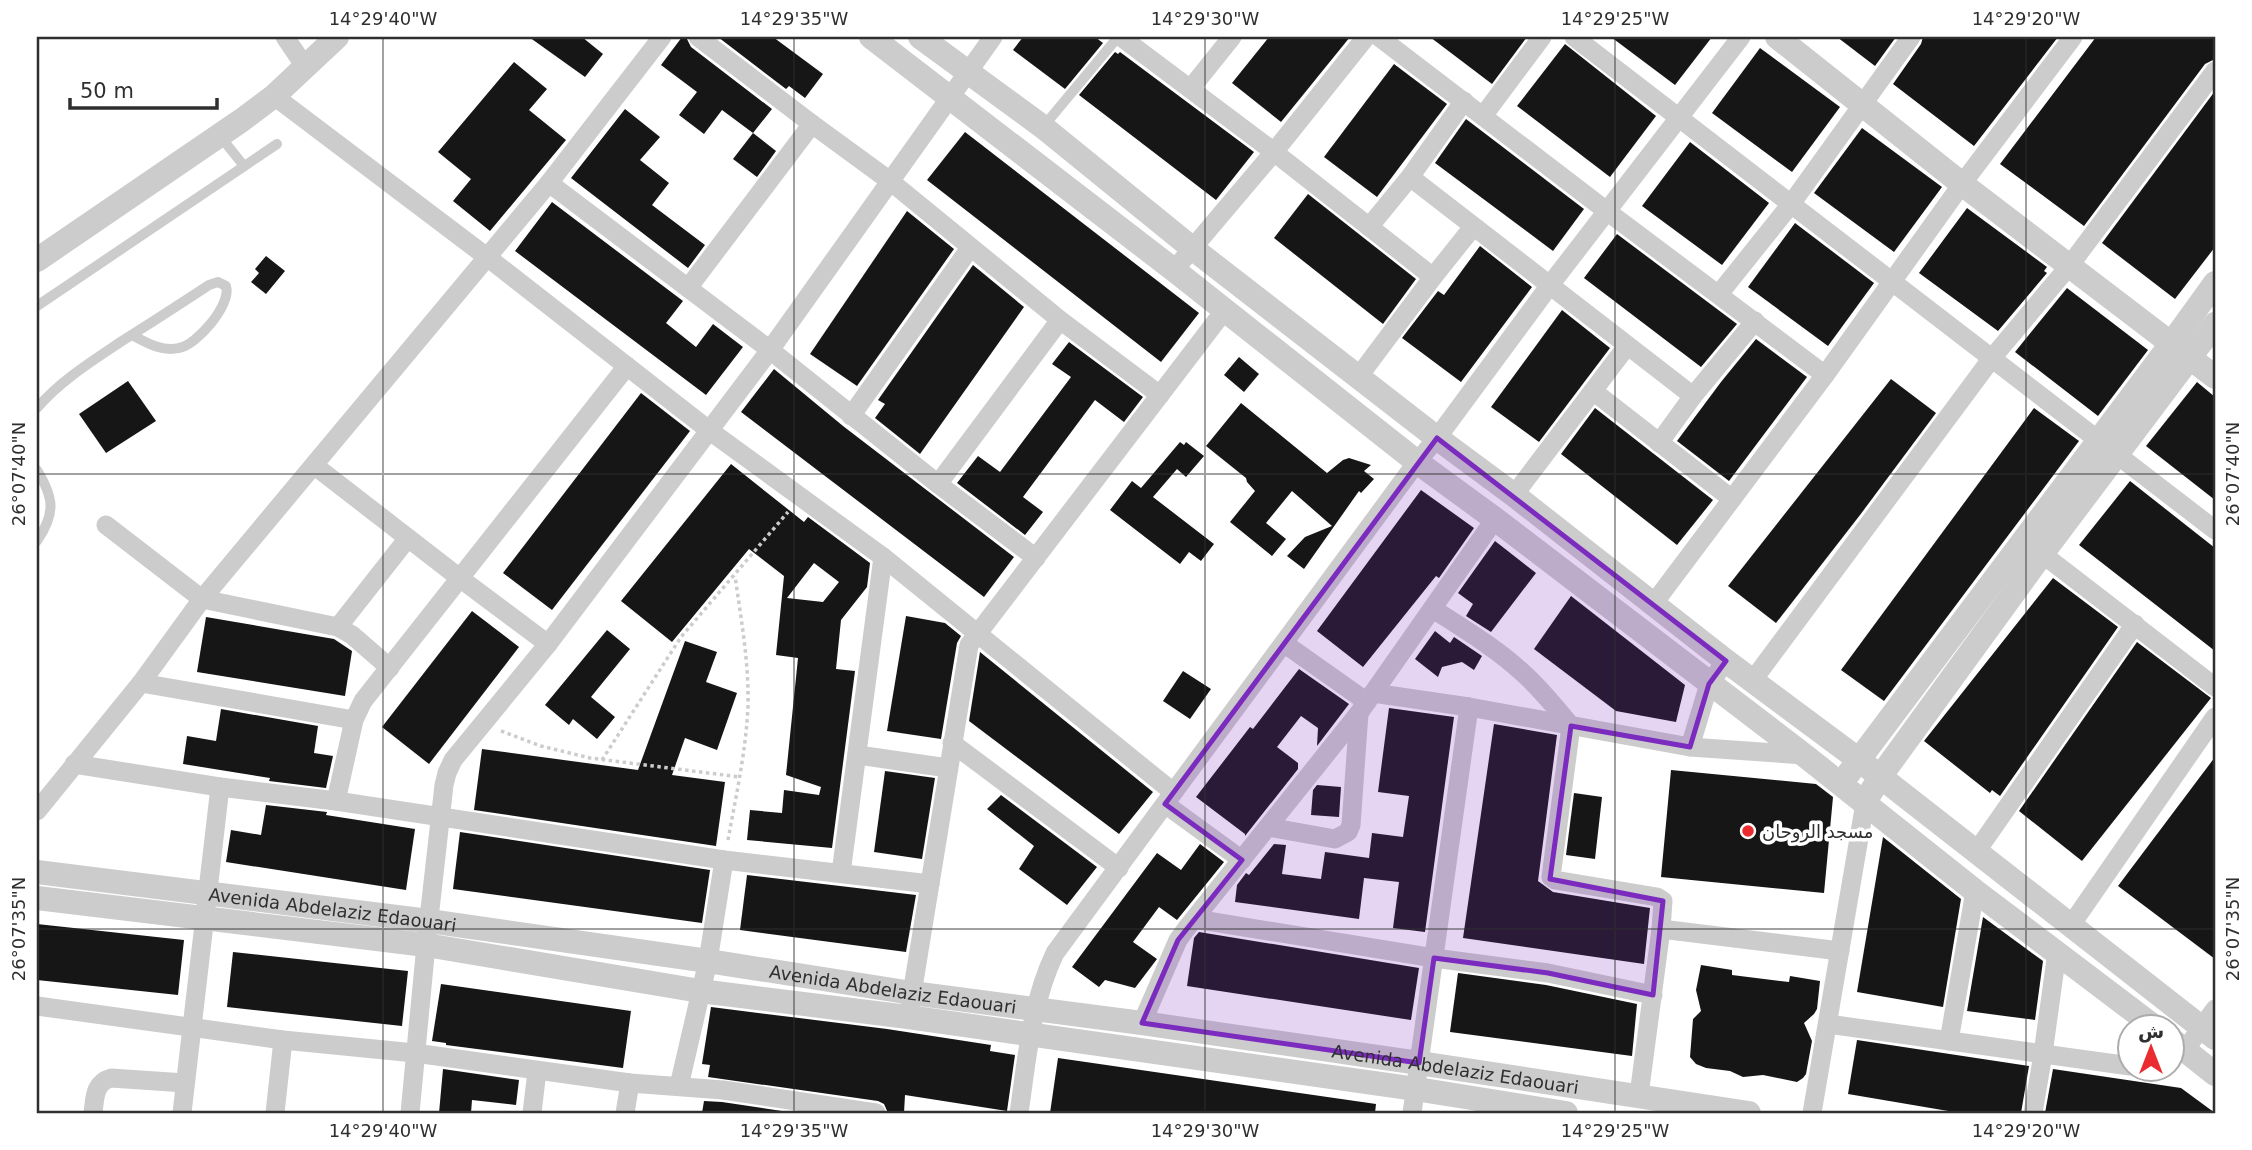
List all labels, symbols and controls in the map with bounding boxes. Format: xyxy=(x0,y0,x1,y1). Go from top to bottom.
text: 14°29'40"W xyxy=(329,8,438,29)
text: 14°29'35"W xyxy=(740,8,849,29)
text: 14°29'30"W xyxy=(1151,8,1260,29)
text: 14°29'25"W xyxy=(1561,8,1670,29)
text: 14°29'20"W xyxy=(1972,8,2081,29)
scale bar xyxy=(70,66,217,110)
text: 50 m xyxy=(80,79,134,103)
text: 26°07'40"N xyxy=(8,422,29,526)
text: 26°07'40"N xyxy=(2222,422,2243,526)
place label: مسجد الروحان xyxy=(1762,821,1873,843)
marker: مسجد الروحان xyxy=(1740,823,1756,839)
text: 26°07'35"N xyxy=(8,877,29,981)
text: 26°07'35"N xyxy=(2222,877,2243,981)
street label: Avenida Abdelaziz Edaouari xyxy=(208,883,458,935)
street label: Avenida Abdelaziz Edaouari xyxy=(768,960,1018,1017)
north arrow xyxy=(2116,1014,2186,1084)
text: ش xyxy=(2138,1020,2164,1043)
street label: Avenida Abdelaziz Edaouari xyxy=(1331,1040,1580,1098)
text: 14°29'40"W xyxy=(329,1120,438,1141)
text: 14°29'35"W xyxy=(740,1120,849,1141)
text: 14°29'30"W xyxy=(1151,1120,1260,1141)
text: 14°29'25"W xyxy=(1561,1120,1670,1141)
text: 14°29'20"W xyxy=(1972,1120,2081,1141)

